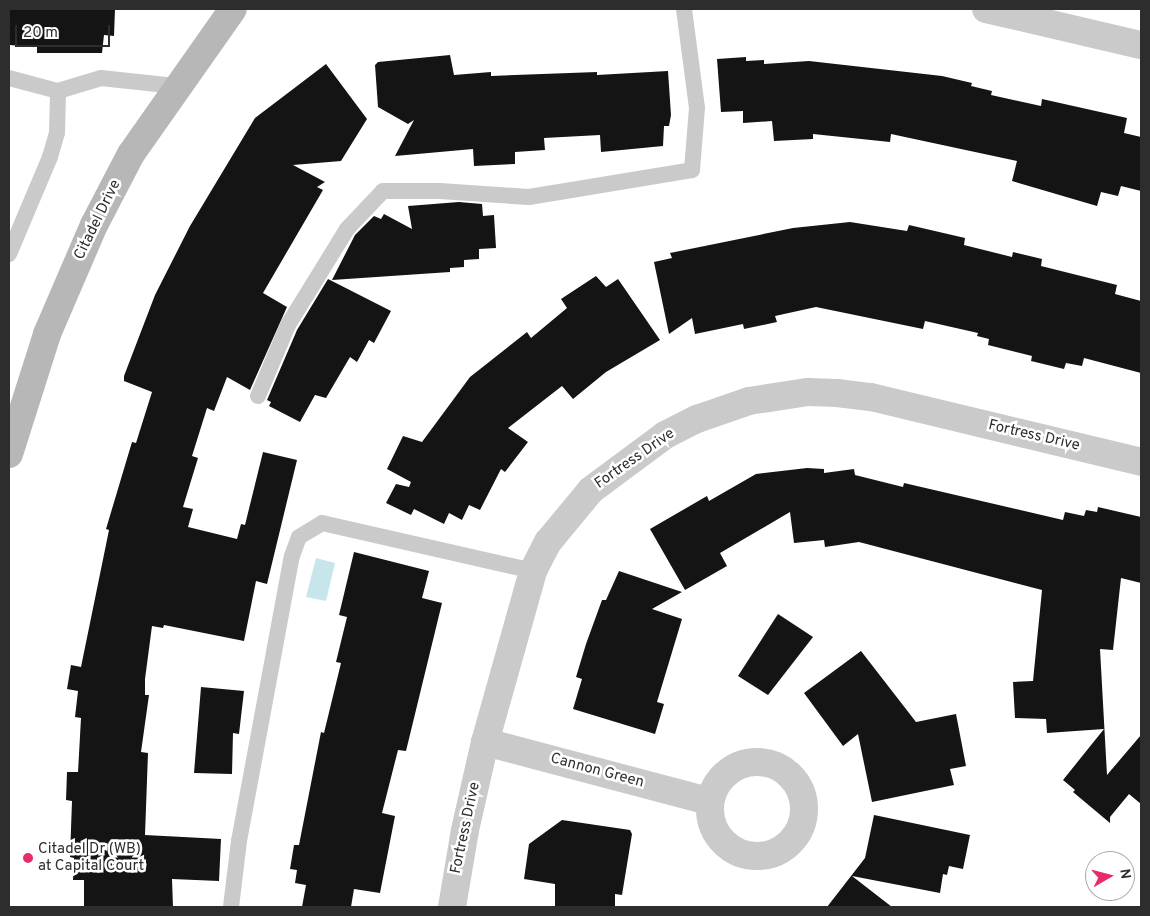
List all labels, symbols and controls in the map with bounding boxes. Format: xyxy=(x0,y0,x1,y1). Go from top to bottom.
scale bar xyxy=(18,15,112,47)
text: 20 m xyxy=(23,24,58,43)
street label: Citadel Drive xyxy=(71,177,125,263)
street label: Fortress Drive xyxy=(987,417,1081,455)
street label: Fortress Drive xyxy=(592,425,678,493)
street label: Cannon Green xyxy=(548,750,646,792)
street label: Fortress Drive xyxy=(448,781,484,875)
place label: Citadel Dr (WB) at Capital Court xyxy=(38,840,144,875)
north arrow xyxy=(1085,851,1135,901)
marker: Citadel Dr (WB) at Capital Court xyxy=(22,852,34,864)
text: N xyxy=(1115,868,1133,880)

